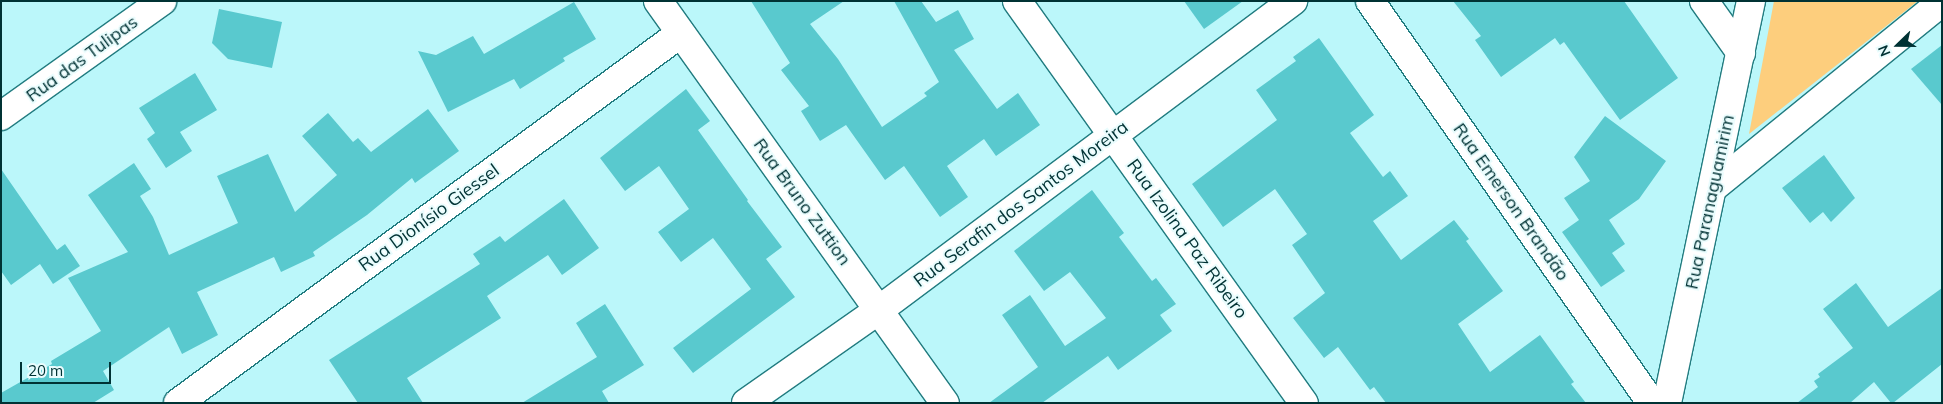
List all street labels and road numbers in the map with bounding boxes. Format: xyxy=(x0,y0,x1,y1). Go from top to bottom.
street label: Rua das Tulipas xyxy=(22,11,142,107)
street label: Rua Paranaguamirim xyxy=(1681,113,1739,291)
street label: Rua Serafin dos Santos Moreira xyxy=(909,116,1133,292)
street label: Rua Emerson Brandão xyxy=(1448,119,1574,285)
street label: Rua Bruno Zuttion xyxy=(749,134,855,270)
street label: Rua Izolina Paz Ribeiro xyxy=(1122,155,1252,323)
street label: Rua Dionísio Giessel xyxy=(354,160,504,276)

